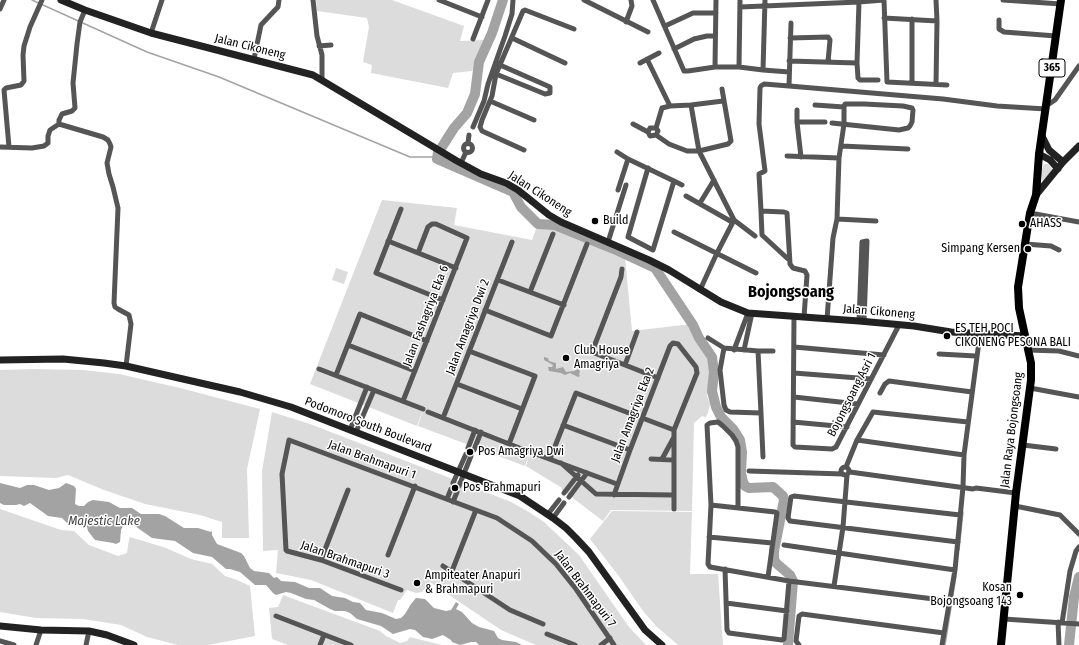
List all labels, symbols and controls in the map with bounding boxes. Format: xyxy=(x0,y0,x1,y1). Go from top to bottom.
street label: Jalan Cikoneng xyxy=(213,31,287,63)
road number: 365 xyxy=(1039,59,1065,77)
street label: Jalan Cikoneng xyxy=(506,168,574,220)
place label: Build xyxy=(603,214,628,228)
marker: Build xyxy=(590,216,600,226)
place label: AHASS xyxy=(1030,217,1062,231)
marker: AHASS xyxy=(1017,219,1027,229)
place label: Simpang Kersen xyxy=(941,242,1020,256)
marker: Simpang Kersen xyxy=(1023,244,1033,254)
street label: Jalan Fashagriya Eka 6 xyxy=(400,263,452,369)
street label: Jalan Amagriya Dwi 2 xyxy=(443,277,493,377)
district label: Bojongsoang xyxy=(748,283,834,303)
street label: Jalan Cikoneng xyxy=(842,302,916,322)
place label: ES TEH POCI CIKONENG PESONA BALI xyxy=(955,322,1071,350)
marker: ES TEH POCI CIKONENG PESONA BALI xyxy=(942,331,952,341)
place label: Club House Amagriya xyxy=(574,344,630,372)
street label: Bojongsoang Asri 1 xyxy=(825,351,879,439)
marker: Club House Amagriya xyxy=(561,353,571,363)
street label: Jalan Amagriya Eka 2 xyxy=(608,366,658,464)
street label: Jalan Raya Bojongsoang xyxy=(998,371,1026,489)
street label: Podomoro South Boulevard xyxy=(303,394,433,456)
street label: Jalan Brahmapuri 1 xyxy=(326,437,418,483)
place label: Pos Amagriya Dwi xyxy=(478,445,564,459)
marker: Pos Amagriya Dwi xyxy=(465,447,475,457)
place label: Pos Brahmapuri xyxy=(463,481,541,495)
marker: Pos Brahmapuri xyxy=(450,483,460,493)
water label: Majestic Lake xyxy=(68,513,140,529)
street label: Jalan Brahmapuri 3 xyxy=(299,538,391,582)
street label: Jalan Brahmapuri 7 xyxy=(551,548,619,630)
place label: Ampiteater Anapuri & Brahmapuri xyxy=(425,569,520,597)
marker: Ampiteater Anapuri & Brahmapuri xyxy=(412,578,422,588)
place label: Kosan Bojongsoang 143 xyxy=(930,581,1012,609)
marker: Kosan Bojongsoang 143 xyxy=(1015,590,1025,600)

